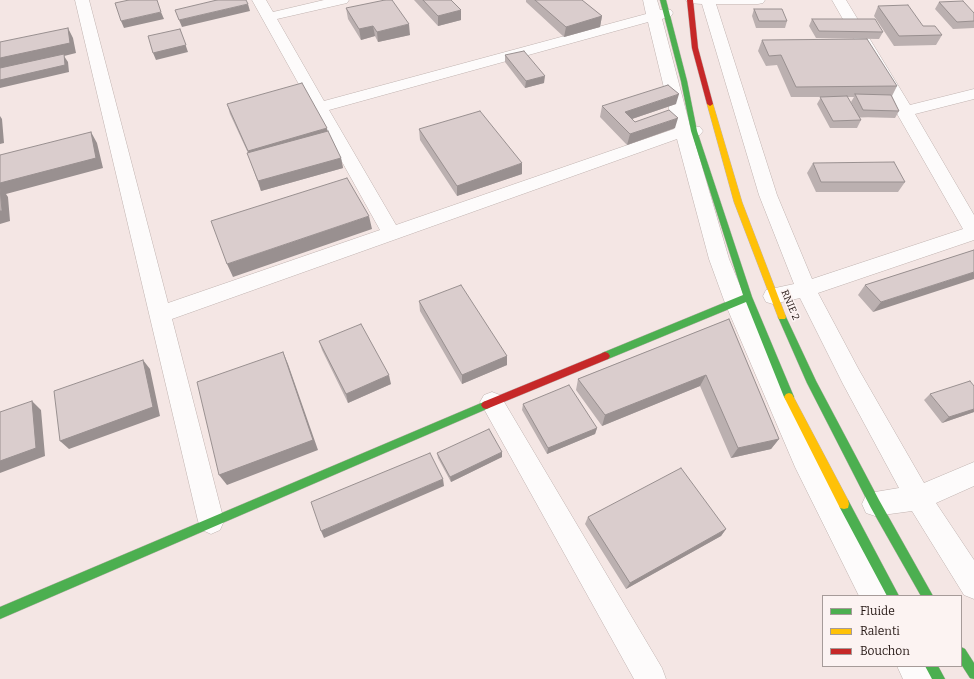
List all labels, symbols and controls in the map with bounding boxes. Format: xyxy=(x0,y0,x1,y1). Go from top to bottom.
street label: RNIE 2 xyxy=(778,288,802,322)
legend xyxy=(822,595,962,667)
text: Fluide xyxy=(860,604,895,618)
text: Ralenti xyxy=(860,624,900,638)
text: Bouchon xyxy=(860,644,910,658)

